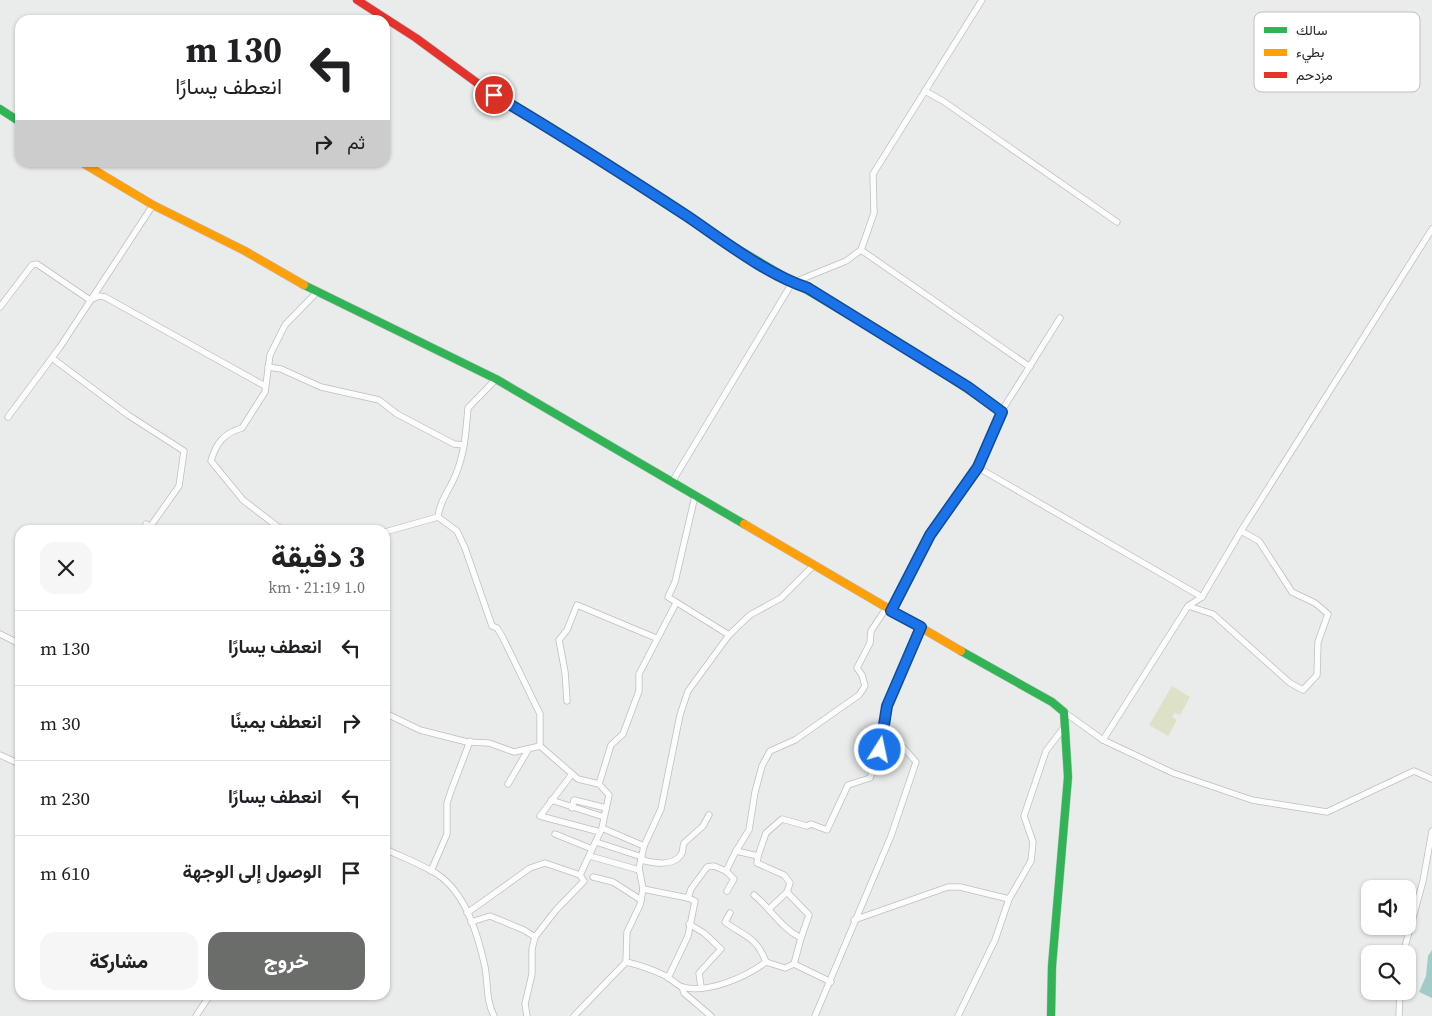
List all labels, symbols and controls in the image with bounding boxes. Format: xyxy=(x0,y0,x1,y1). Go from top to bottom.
legend xyxy=(1254,12,1420,92)
text: سالك xyxy=(1296,20,1327,40)
text: 130 m xyxy=(186,26,282,74)
icon: left xyxy=(300,35,365,100)
text: بطيء xyxy=(1296,42,1324,64)
text: مزدحم xyxy=(1296,65,1333,85)
text: انعطف يسارًا xyxy=(175,71,282,101)
pin xyxy=(473,74,515,116)
icon: arrive xyxy=(480,81,508,109)
text: ثم xyxy=(347,129,365,155)
icon: right xyxy=(309,130,337,158)
text: 3 دقيقة xyxy=(271,536,365,577)
button: close xyxy=(40,542,92,594)
text: 1.0 km · 21:19 xyxy=(268,576,365,598)
text: انعطف يسارًا xyxy=(228,633,322,659)
icon: left xyxy=(337,634,365,662)
text: 130 m xyxy=(40,635,90,661)
text: انعطف يمينًا xyxy=(230,708,322,734)
icon: right xyxy=(337,709,365,737)
text: 30 m xyxy=(40,710,81,736)
position arrow xyxy=(853,723,905,775)
text: انعطف يسارًا xyxy=(228,783,322,809)
icon: left xyxy=(337,784,365,812)
text: 230 m xyxy=(40,785,90,811)
text: الوصول إلى الوجهة xyxy=(183,858,322,884)
icon: arrive xyxy=(337,859,365,887)
text: 610 m xyxy=(40,860,90,886)
map controls xyxy=(1361,880,1416,1000)
button: sound xyxy=(1361,880,1416,935)
button: مشاركة xyxy=(40,932,198,990)
button: خروج xyxy=(208,932,365,990)
button: search xyxy=(1361,945,1416,1000)

